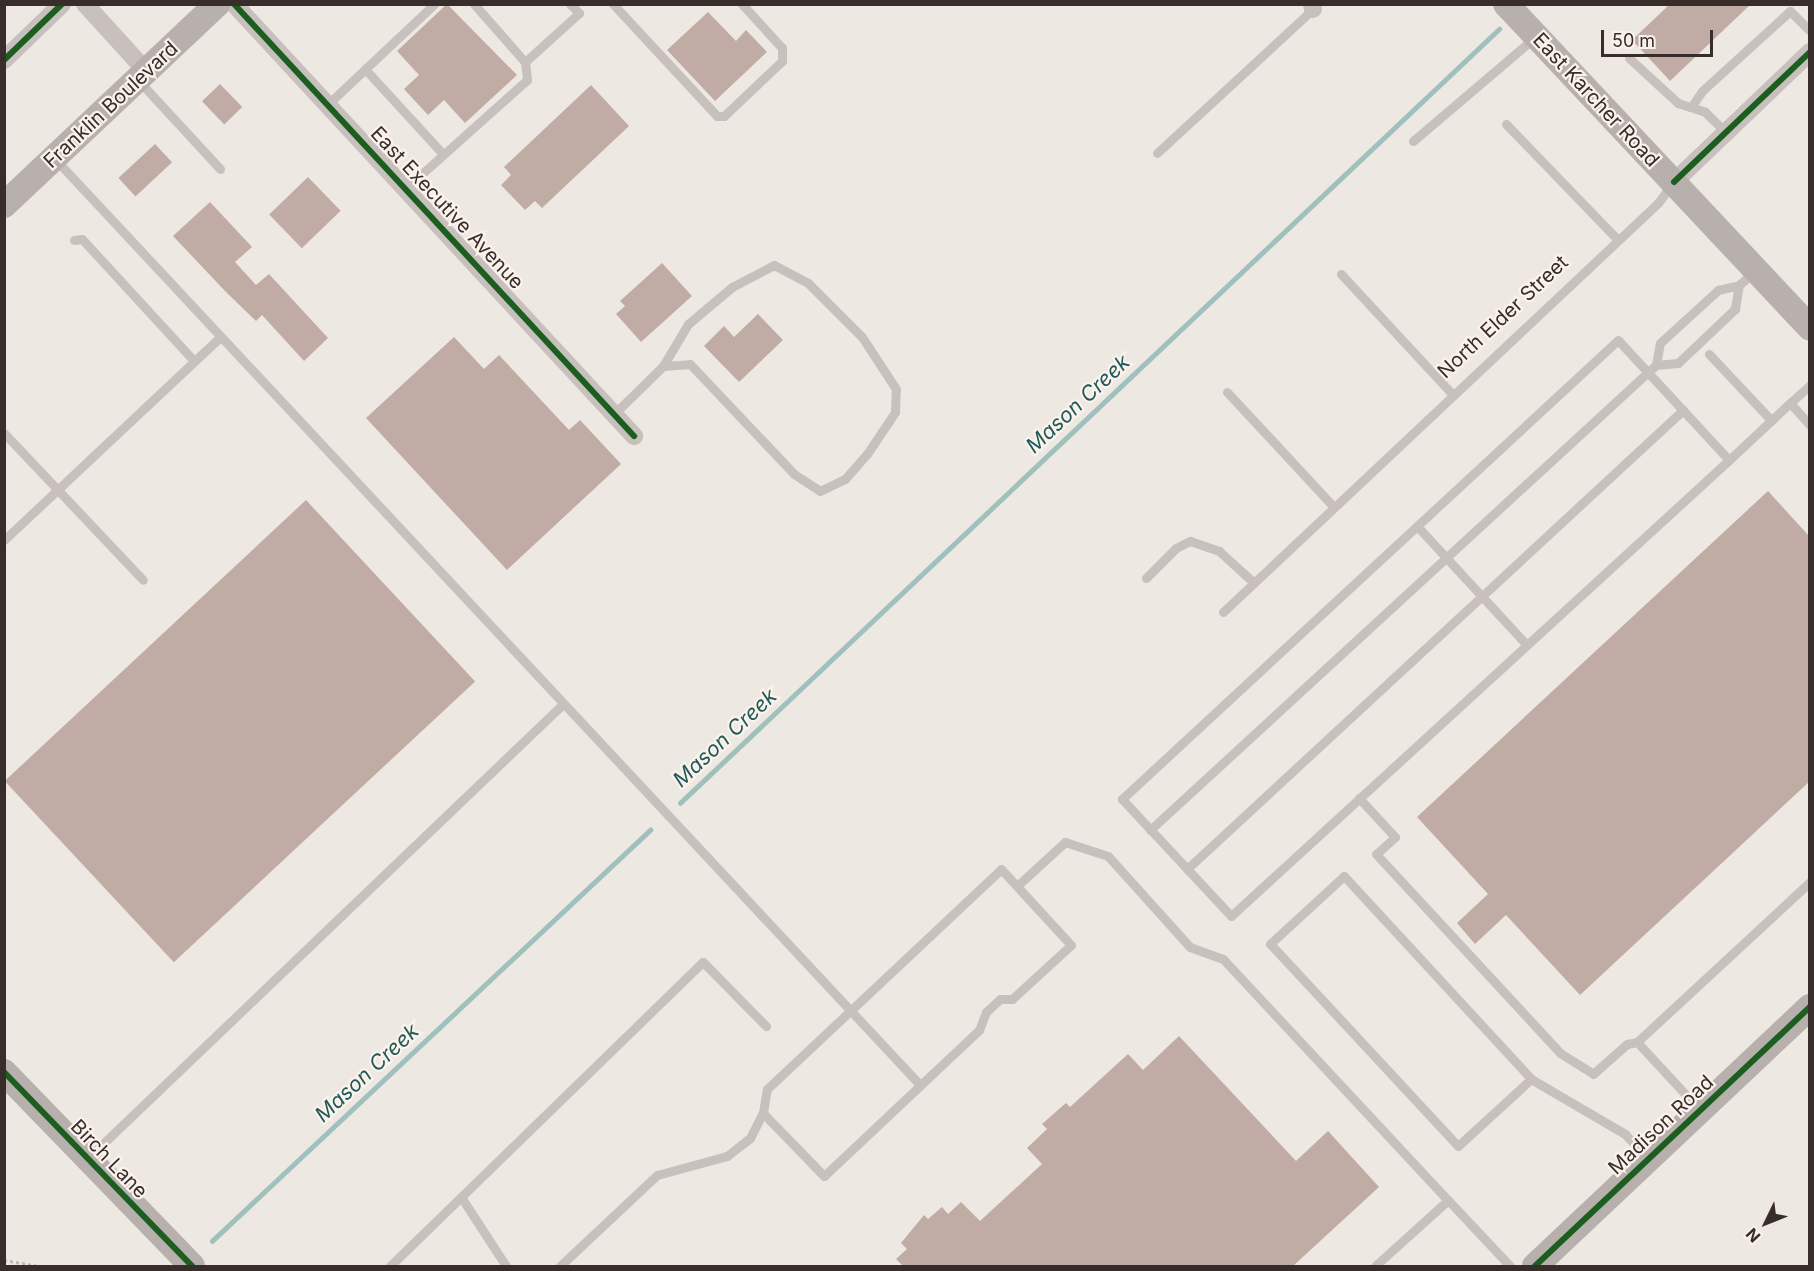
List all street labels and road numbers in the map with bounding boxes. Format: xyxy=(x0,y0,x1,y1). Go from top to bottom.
street label: East Karcher Road xyxy=(1528,28,1664,172)
street label: Franklin Boulevard xyxy=(39,37,183,173)
street label: East Executive Avenue xyxy=(366,122,528,294)
street label: North Elder Street xyxy=(1433,251,1573,383)
street label: Madison Road xyxy=(1604,1070,1718,1180)
street label: Birch Lane xyxy=(66,1115,152,1203)

